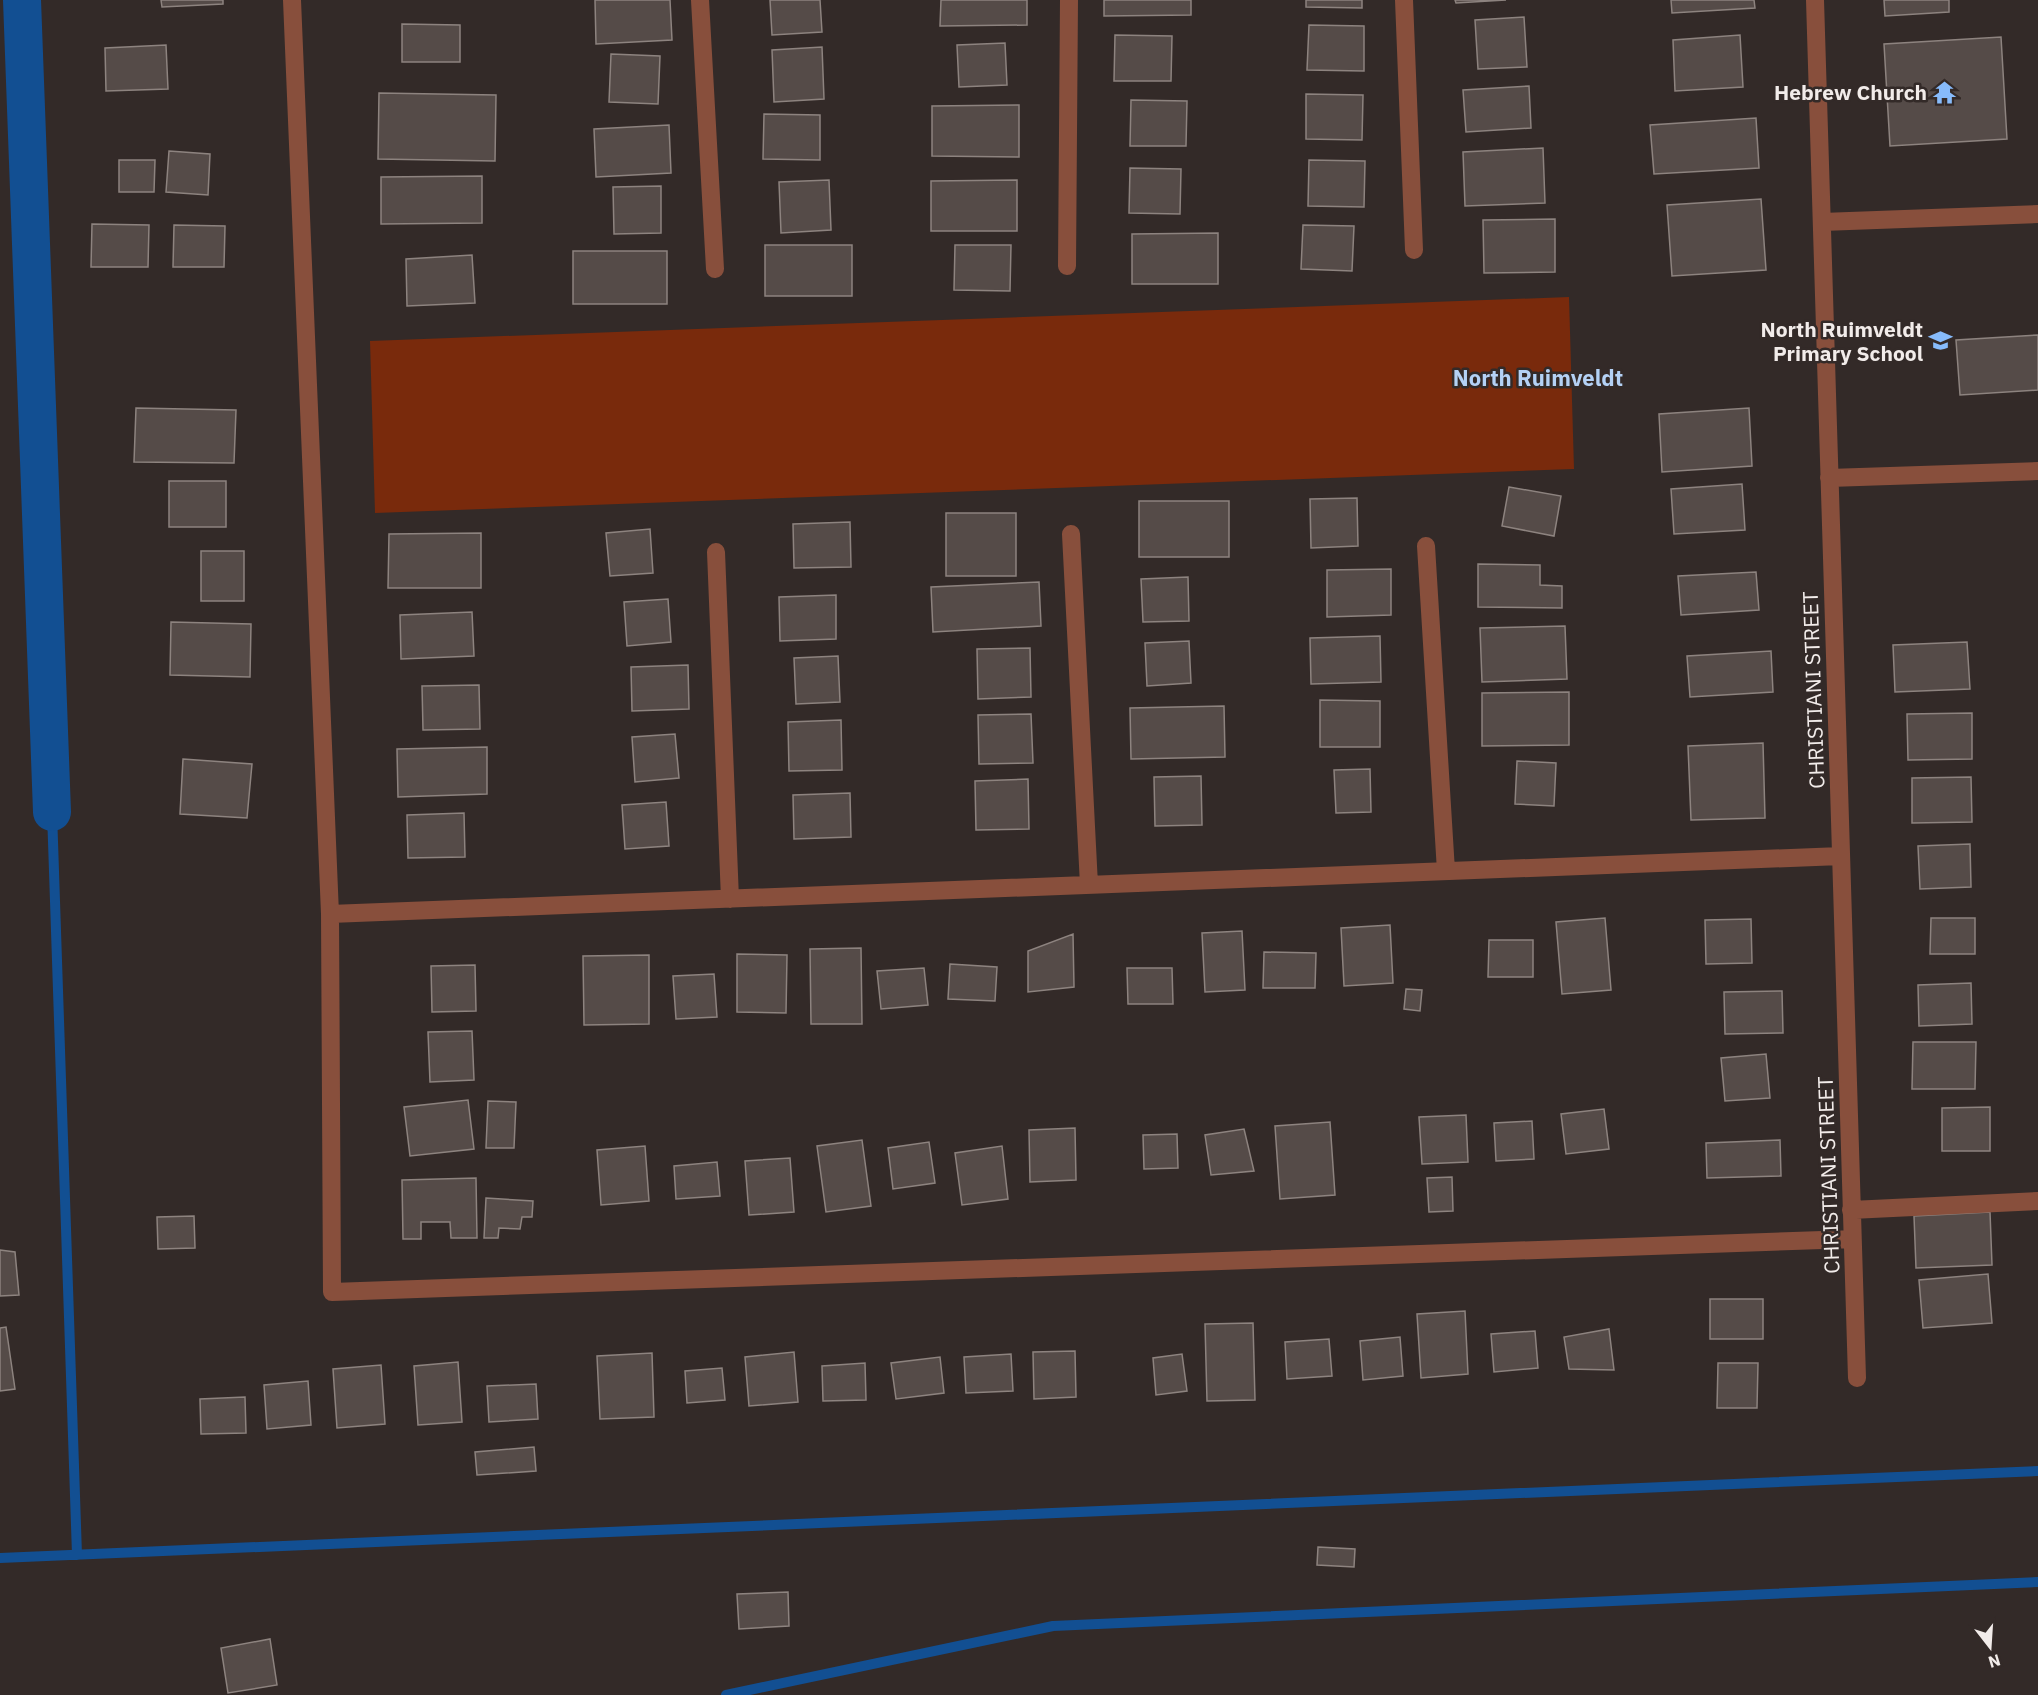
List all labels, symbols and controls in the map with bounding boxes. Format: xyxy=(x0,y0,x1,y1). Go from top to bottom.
place label: Hebrew Church xyxy=(1774,78,1927,106)
temple icon: Hebrew Church xyxy=(1932,79,1958,105)
place label: North Ruimveldt Primary School xyxy=(1760,315,1923,367)
school or university icon: North Ruimveldt Primary School xyxy=(1928,328,1954,354)
district label: North Ruimveldt xyxy=(1453,363,1623,392)
street label: CHRISTIANI STREET xyxy=(1796,591,1830,789)
street label: CHRISTIANI STREET xyxy=(1811,1076,1845,1274)
north arrow xyxy=(1960,1617,2020,1677)
text: N xyxy=(1986,1650,2003,1673)

